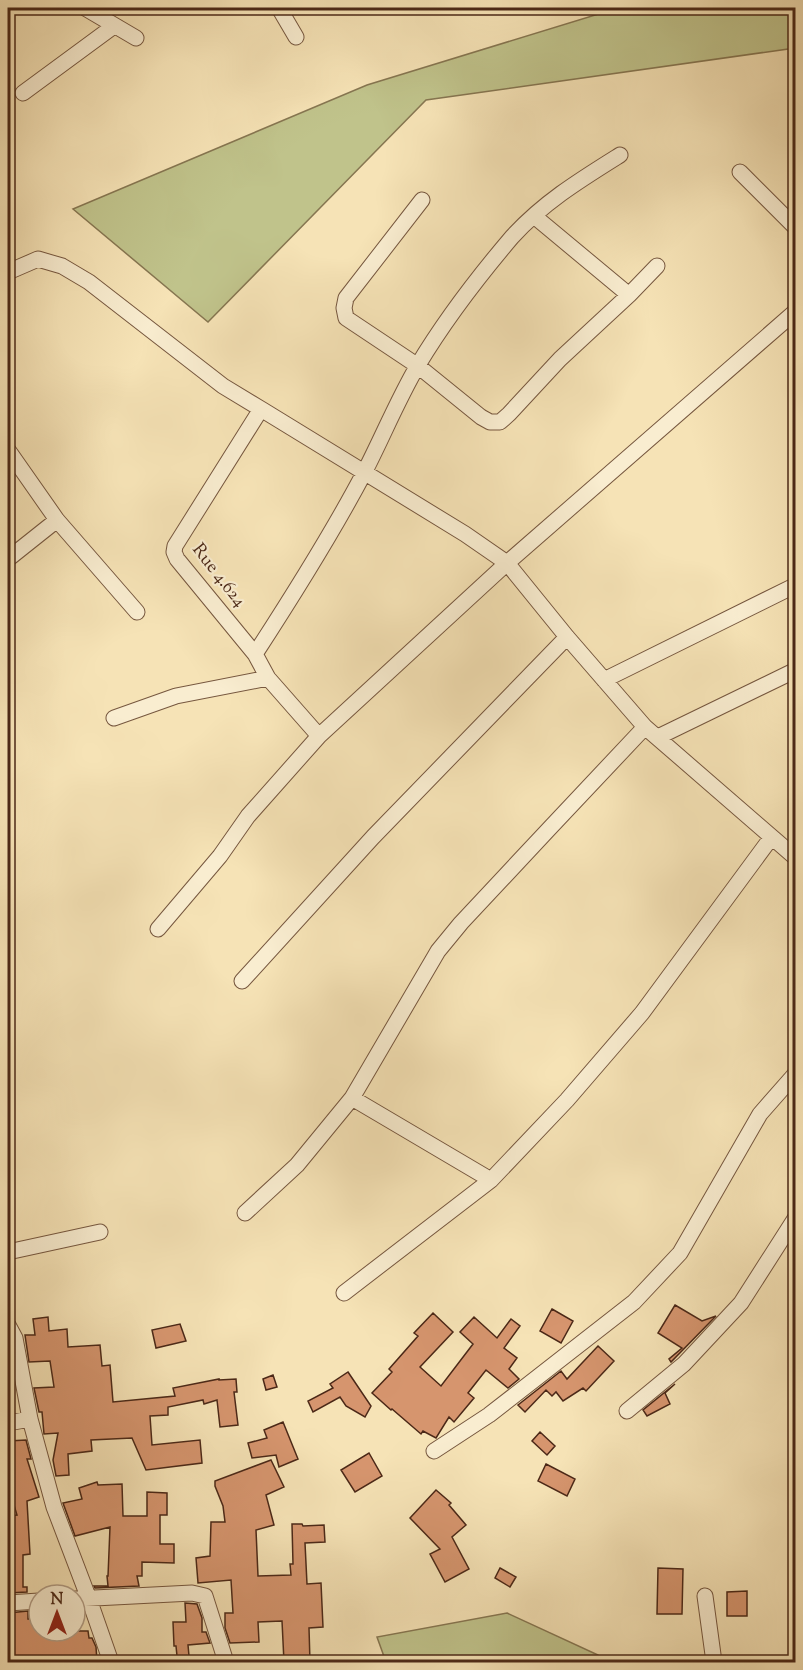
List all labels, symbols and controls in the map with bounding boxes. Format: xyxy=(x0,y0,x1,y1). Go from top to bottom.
street label: Rue 4.624 xyxy=(185,539,251,613)
north arrow xyxy=(27,1583,87,1643)
text: N xyxy=(51,1589,64,1612)

